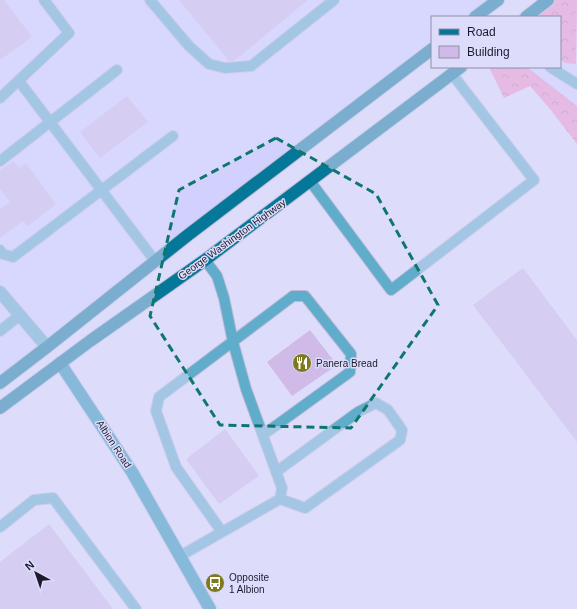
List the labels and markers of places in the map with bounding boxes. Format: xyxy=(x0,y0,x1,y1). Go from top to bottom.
restaurant icon: Panera Bread xyxy=(291,352,313,374)
place label: Panera Bread xyxy=(316,358,378,369)
bus stop icon: Opposite 1 Albion xyxy=(204,572,226,594)
place label: Opposite 1 Albion xyxy=(229,572,269,595)

